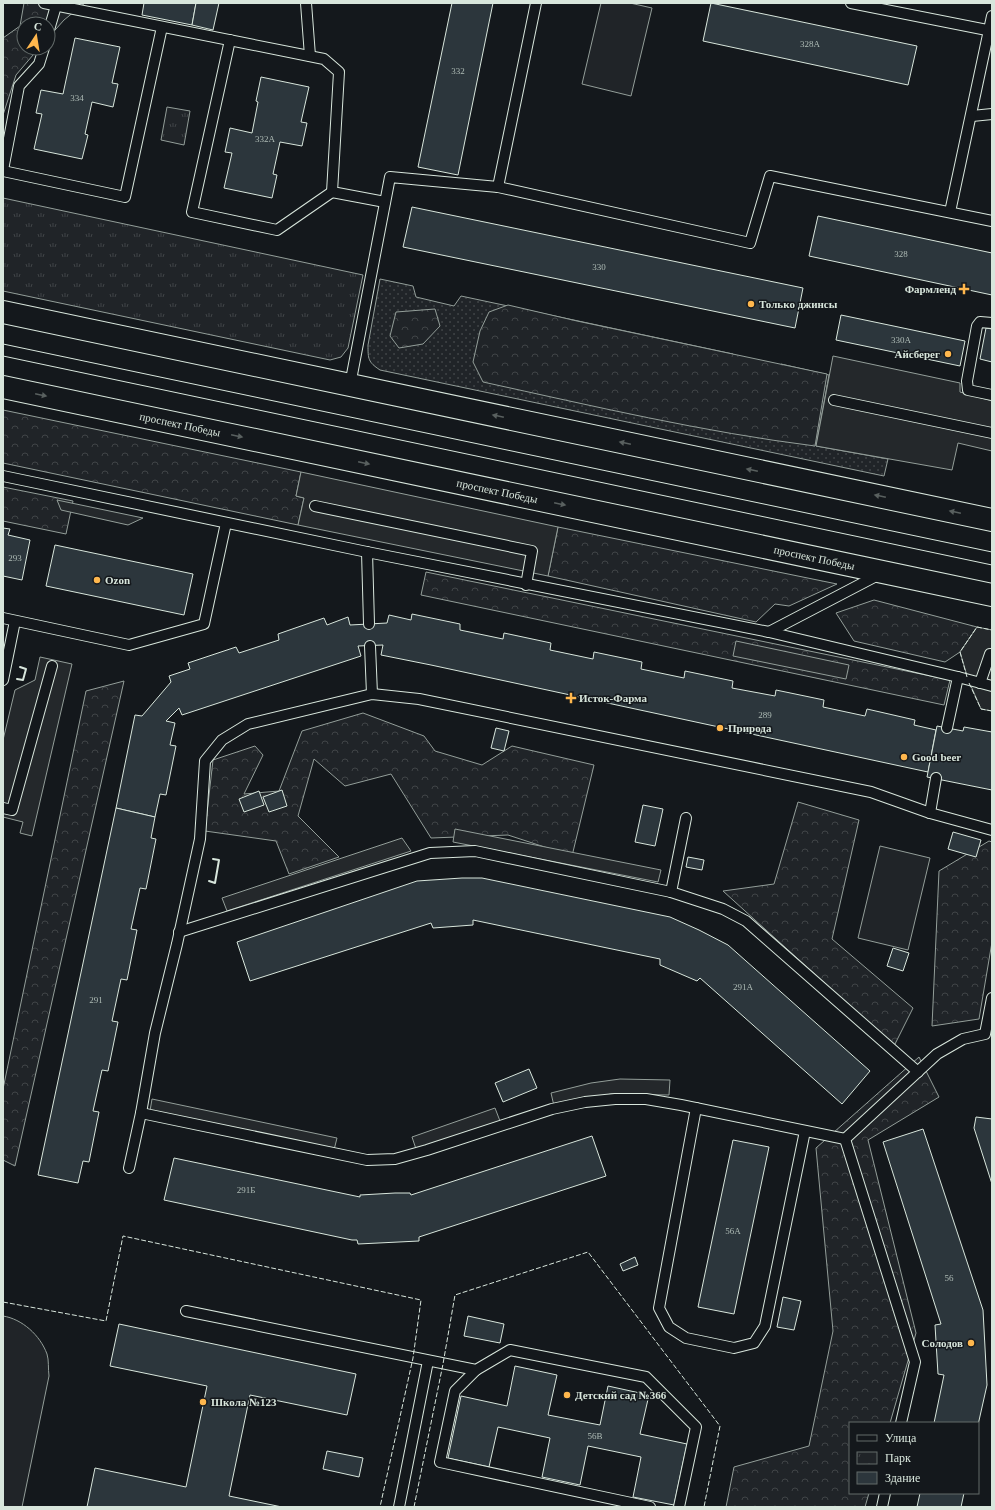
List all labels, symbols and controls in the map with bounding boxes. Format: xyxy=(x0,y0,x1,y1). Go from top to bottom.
north arrow xyxy=(16,16,56,56)
text: С xyxy=(33,20,43,33)
house number: 328А xyxy=(800,39,821,49)
house number: 332 xyxy=(451,66,465,76)
house number: 334 xyxy=(70,93,84,103)
house number: 332А xyxy=(255,134,276,144)
house number: 328 xyxy=(894,249,908,259)
house number: 330 xyxy=(592,262,606,272)
place label: Фармленд xyxy=(905,283,956,295)
marker: Фармленд xyxy=(959,284,969,294)
place label: Только джинсы xyxy=(759,298,838,310)
marker: Только джинсы xyxy=(746,299,756,309)
house number: 330А xyxy=(891,335,912,345)
place label: Айсберег xyxy=(894,348,940,360)
marker: Айсберег xyxy=(943,349,953,359)
one-way arrow xyxy=(35,392,47,398)
street label: проспект Победы xyxy=(139,410,222,439)
one-way arrow xyxy=(492,413,504,419)
one-way arrow xyxy=(231,433,243,439)
one-way arrow xyxy=(619,440,631,446)
one-way arrow xyxy=(358,460,370,466)
one-way arrow xyxy=(746,466,758,472)
street label: проспект Победы xyxy=(456,477,539,505)
one-way arrow xyxy=(873,493,886,499)
one-way arrow xyxy=(554,501,566,507)
one-way arrow xyxy=(949,509,961,515)
street label: проспект Победы xyxy=(773,543,856,572)
house number: 293 xyxy=(8,553,22,563)
place label: Ozon xyxy=(105,574,130,586)
marker: Ozon xyxy=(92,575,102,585)
place label: Исток-Фарма xyxy=(579,692,648,704)
marker: Исток-Фарма xyxy=(566,693,576,703)
house number: 289 xyxy=(758,710,772,720)
place label: Природа xyxy=(728,722,772,734)
marker: Природа xyxy=(715,723,725,733)
place label: Good beer xyxy=(912,751,961,763)
marker: Good beer xyxy=(899,752,909,762)
house number: 291А xyxy=(733,982,754,992)
house number: 291 xyxy=(89,995,103,1005)
house number: 291Б xyxy=(237,1185,255,1195)
house number: 56А xyxy=(725,1226,741,1236)
house number: 56 xyxy=(945,1273,954,1283)
place label: Солодов xyxy=(922,1337,963,1349)
marker: Солодов xyxy=(966,1338,976,1348)
place label: Детский сад №366 xyxy=(575,1389,667,1401)
marker: Детский сад №366 xyxy=(562,1390,572,1400)
place label: Школа №123 xyxy=(211,1396,277,1408)
marker: Школа №123 xyxy=(198,1397,208,1407)
legend xyxy=(849,1422,979,1494)
house number: 56В xyxy=(587,1431,603,1441)
text: Улица xyxy=(885,1431,917,1445)
text: Парк xyxy=(885,1451,911,1465)
text: Здание xyxy=(885,1471,920,1485)

